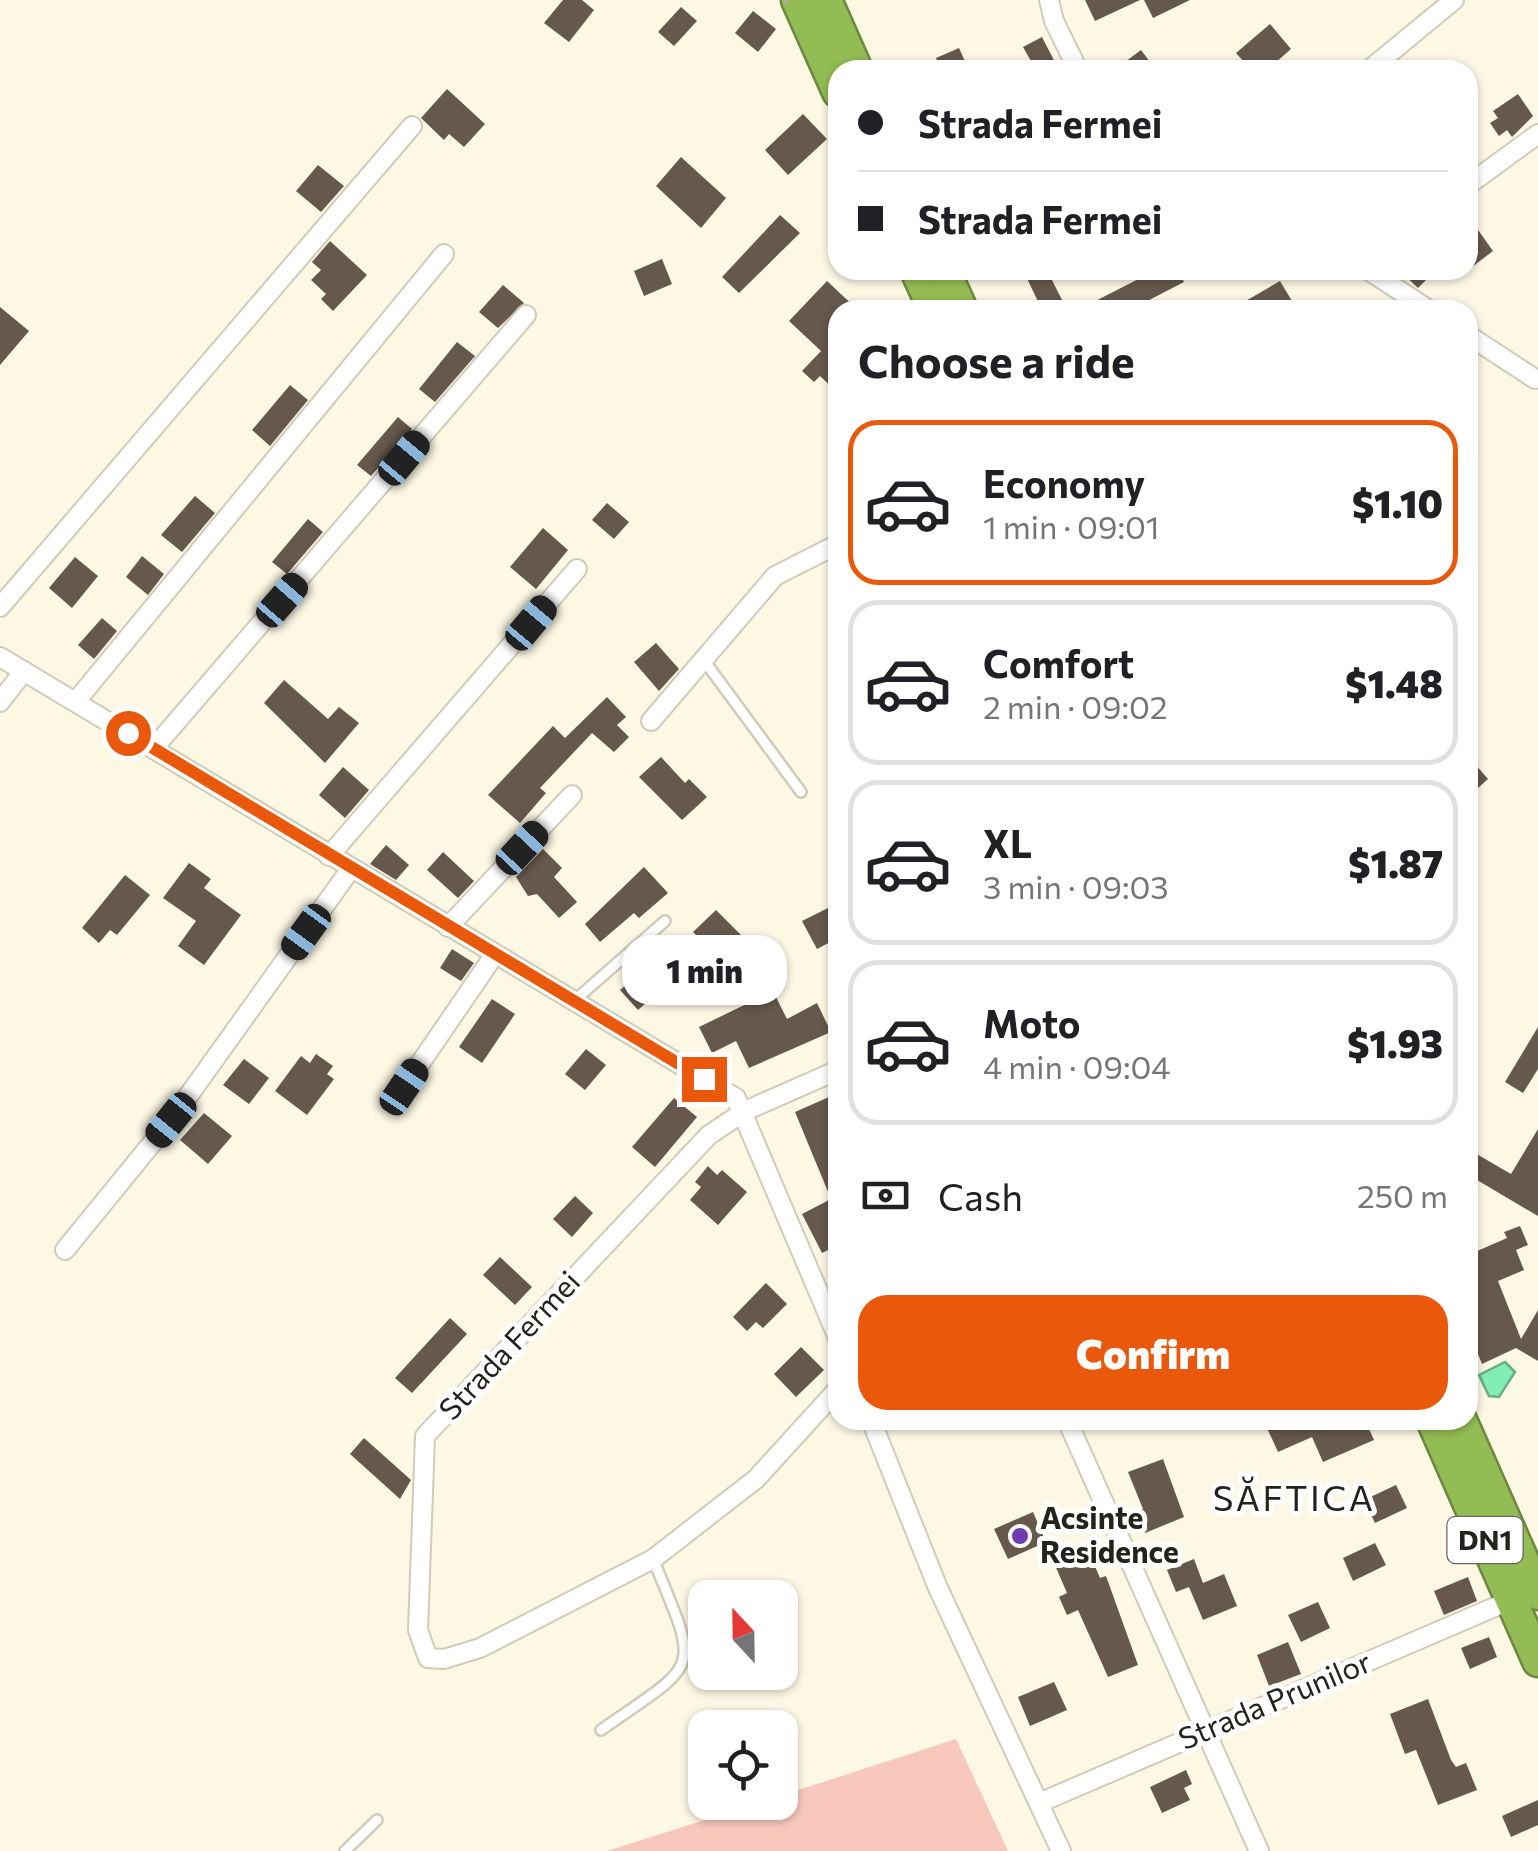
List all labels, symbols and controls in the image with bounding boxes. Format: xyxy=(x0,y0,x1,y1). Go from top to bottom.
text: Strada Fermei xyxy=(918,99,1162,146)
text: Strada Fermei xyxy=(918,195,1162,242)
text: Choose a ride xyxy=(858,332,1135,387)
car xyxy=(373,425,435,491)
icon: car xyxy=(863,458,953,548)
text: Economy xyxy=(983,459,1145,506)
text: $1.10 xyxy=(1352,479,1443,526)
text: 1 min · 09:01 xyxy=(983,506,1160,546)
car xyxy=(251,568,313,632)
car xyxy=(500,590,562,656)
icon: car xyxy=(863,638,953,728)
text: Comfort xyxy=(983,639,1134,686)
text: $1.48 xyxy=(1345,659,1443,706)
text: 2 min · 09:02 xyxy=(983,686,1168,726)
route start xyxy=(106,711,151,756)
car xyxy=(491,816,553,880)
icon: car xyxy=(863,818,953,908)
text: XL xyxy=(983,819,1032,866)
text: $1.87 xyxy=(1348,839,1443,886)
text: 3 min · 09:03 xyxy=(983,866,1169,906)
car xyxy=(276,899,336,965)
callout: 1 min xyxy=(622,934,786,1004)
text: 1 min xyxy=(666,950,743,990)
icon: car xyxy=(863,998,953,1088)
text: Moto xyxy=(983,999,1081,1046)
text: $1.93 xyxy=(1347,1019,1443,1066)
text: 4 min · 09:04 xyxy=(983,1046,1171,1086)
car xyxy=(375,1054,433,1120)
route end xyxy=(682,1057,727,1102)
car xyxy=(140,1087,202,1153)
icon: cash xyxy=(858,1168,913,1223)
text: Cash xyxy=(938,1172,1023,1219)
text: 250 m xyxy=(1357,1175,1448,1215)
street label: Strada Fermei xyxy=(430,1262,586,1426)
button: Confirm xyxy=(858,1295,1448,1410)
district label: SĂFTICA xyxy=(1213,1475,1375,1518)
place label: Acsinte Residence xyxy=(1040,1498,1179,1569)
road number: DN1 xyxy=(1448,1517,1522,1563)
marker: Acsinte Residence xyxy=(1009,1525,1031,1547)
north arrow xyxy=(688,1580,798,1690)
map controls xyxy=(688,1580,798,1820)
street label: Strada Prunilor xyxy=(1172,1641,1376,1756)
button: locate xyxy=(688,1710,798,1820)

